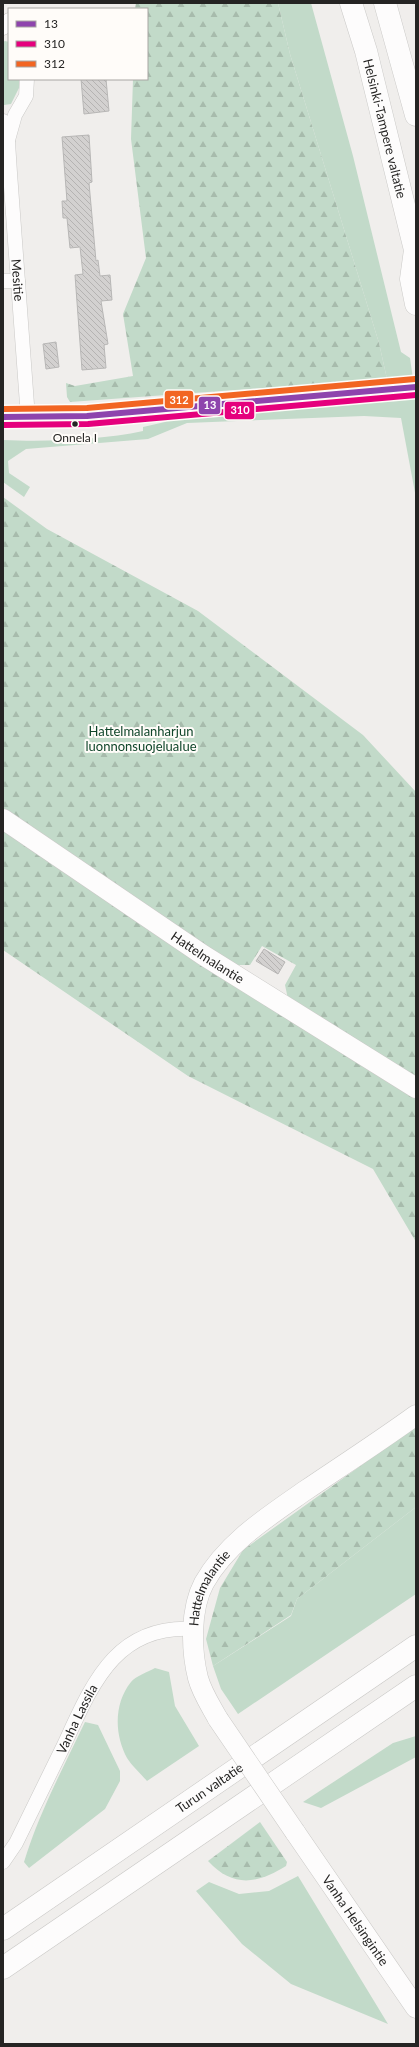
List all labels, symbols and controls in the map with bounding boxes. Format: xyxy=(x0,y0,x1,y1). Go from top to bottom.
legend xyxy=(8,8,148,80)
text: 13 xyxy=(44,16,58,31)
text: 310 xyxy=(44,36,65,51)
text: 312 xyxy=(44,56,65,71)
street label: Helsinki-Tampere valtatie xyxy=(360,57,410,200)
street label: Mesitie xyxy=(8,258,27,302)
line badge: 312 xyxy=(164,390,194,409)
text: 312 xyxy=(169,393,189,406)
line badge: 13 xyxy=(198,396,221,415)
text: 13 xyxy=(204,398,216,411)
line badge: 310 xyxy=(224,401,255,420)
text: 310 xyxy=(230,403,250,416)
marker: Onnela I xyxy=(70,419,80,429)
place label: Onnela I xyxy=(53,430,97,445)
park label: Hattelmalanharjun luonnonsuojelualue xyxy=(85,723,197,754)
street label: Hattelmalantie xyxy=(168,928,247,987)
street label: Hattelmalantie xyxy=(185,1546,233,1627)
street label: Vanha Lassila xyxy=(53,1681,101,1757)
street label: Turun valtatie xyxy=(173,1759,246,1816)
street label: Vanha Helsingintie xyxy=(319,1872,392,1969)

